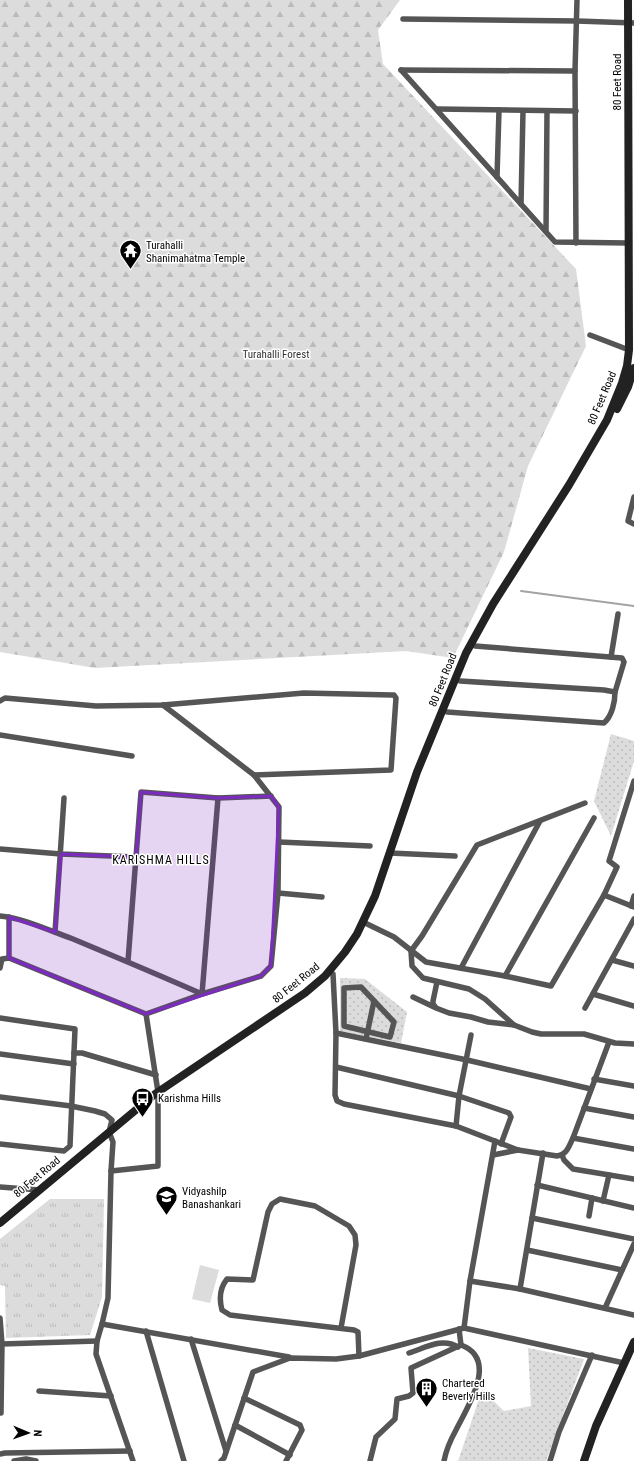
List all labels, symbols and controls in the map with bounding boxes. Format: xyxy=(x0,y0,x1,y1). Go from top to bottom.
street label: 80 Feet Road xyxy=(611,54,624,110)
temple icon: Turahalli Shanimahatma Temple xyxy=(118,238,144,271)
place label: Turahalli Shanimahatma Temple xyxy=(146,239,245,265)
park label: Turahalli Forest xyxy=(243,348,310,361)
street label: 80 Feet Road xyxy=(585,369,619,427)
street label: 80 Feet Road xyxy=(426,651,460,709)
district label: KARISHMA HILLS xyxy=(112,853,210,867)
street label: 80 Feet Road xyxy=(270,960,322,1006)
bus stop icon: Karishma Hills xyxy=(129,1085,155,1118)
place label: Karishma Hills xyxy=(158,1092,221,1105)
street label: 80 Feet Road xyxy=(11,1154,63,1200)
school or university icon: Vidyashilp Banashankari xyxy=(153,1184,179,1217)
place label: Vidyashilp Banashankari xyxy=(182,1185,241,1211)
building icon: Chartered Beverly Hills xyxy=(413,1376,439,1409)
place label: Chartered Beverly Hills xyxy=(442,1377,495,1403)
north arrow xyxy=(8,1413,48,1453)
text: N xyxy=(31,1430,44,1437)

